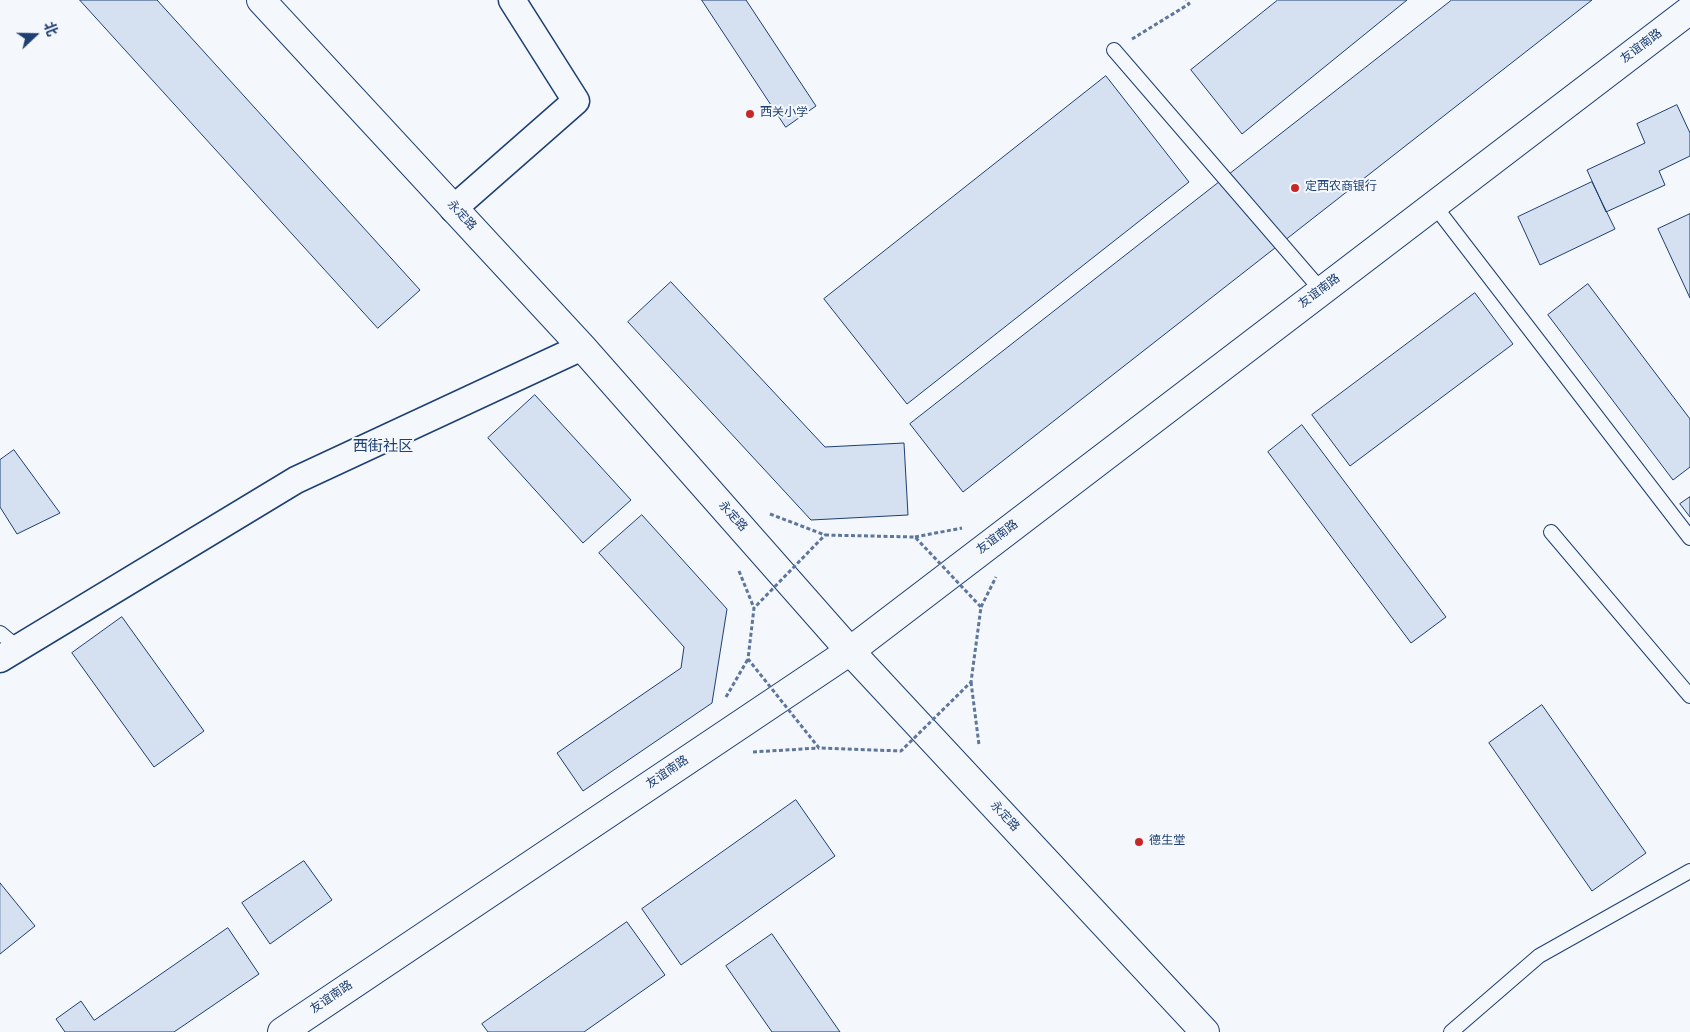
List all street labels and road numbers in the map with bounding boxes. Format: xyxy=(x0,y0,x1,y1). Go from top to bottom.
street label: 友谊南路 xyxy=(1618,27,1666,67)
street label: 永定路 xyxy=(443,198,479,234)
street label: 友谊南路 xyxy=(1296,272,1344,312)
street label: 永定路 xyxy=(715,499,749,535)
street label: 友谊南路 xyxy=(974,518,1022,558)
street label: 友谊南路 xyxy=(644,754,692,792)
street label: 永定路 xyxy=(986,799,1022,835)
street label: 友谊南路 xyxy=(308,979,356,1017)

